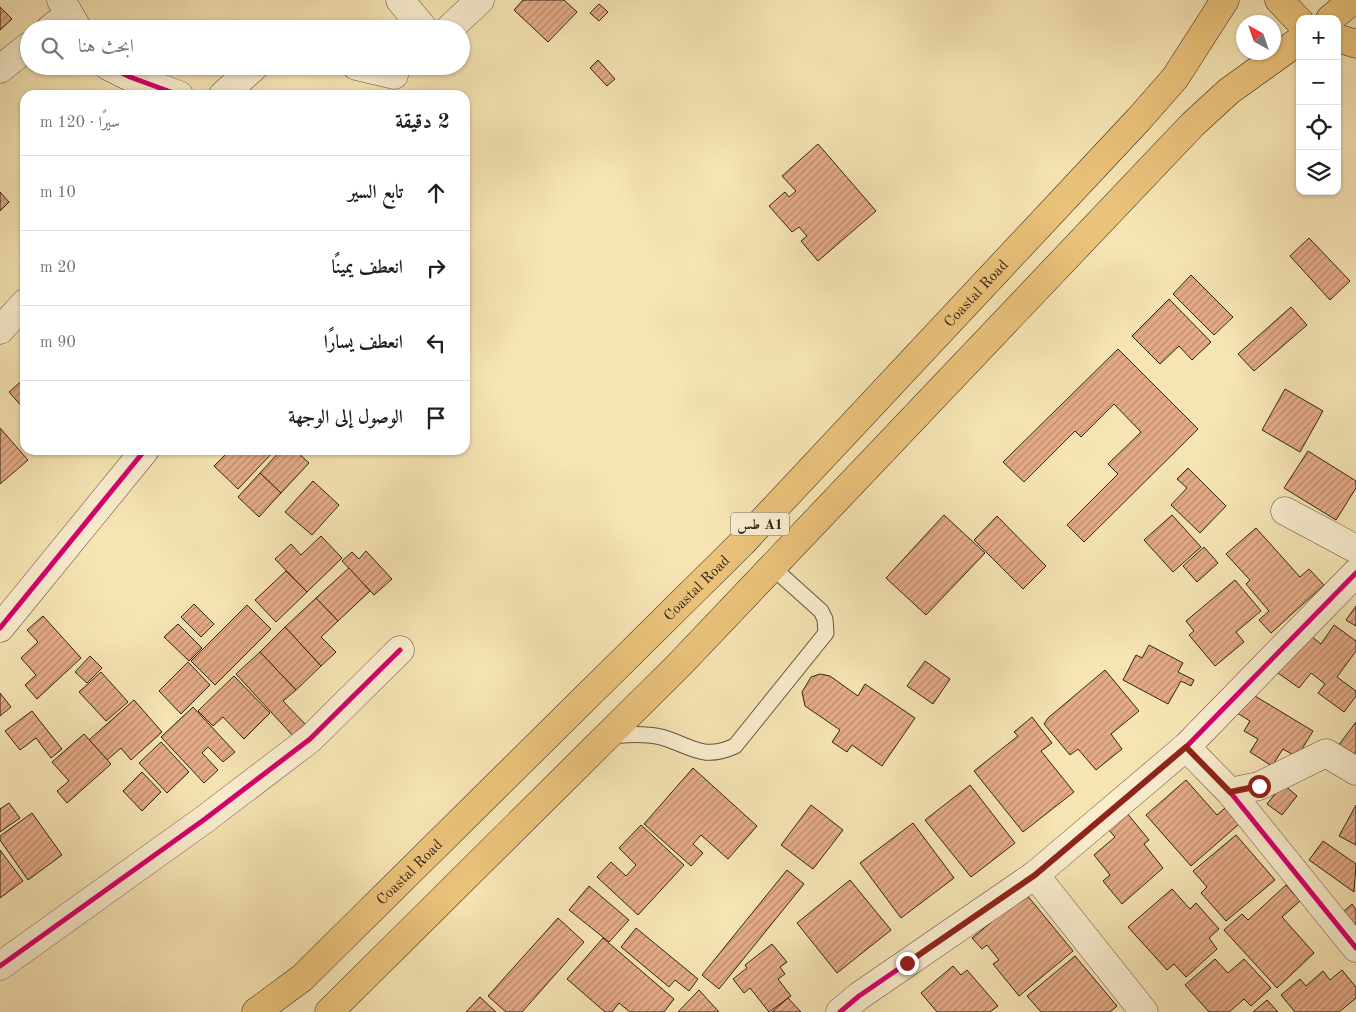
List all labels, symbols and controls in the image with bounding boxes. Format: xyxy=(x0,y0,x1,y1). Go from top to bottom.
north arrow xyxy=(1236,15,1281,60)
map controls xyxy=(1296,15,1341,195)
button: + xyxy=(1296,15,1341,60)
search box xyxy=(20,20,470,75)
icon: search xyxy=(38,34,66,62)
text: ابحث هنا xyxy=(78,38,134,57)
button: − xyxy=(1296,60,1341,105)
button: locate xyxy=(1296,105,1341,150)
text: 2 دقيقة xyxy=(395,112,450,133)
text: سيرًا · 120 m xyxy=(40,115,120,131)
button: layers xyxy=(1296,150,1341,195)
icon: ahead xyxy=(422,179,450,207)
text: تابع السير xyxy=(348,184,403,203)
text: 10 m xyxy=(40,185,76,201)
icon: right xyxy=(422,254,450,282)
street label: Coastal Road xyxy=(942,258,1012,331)
text: انعطف يمينًا xyxy=(331,259,403,278)
text: 20 m xyxy=(40,260,76,276)
icon: left xyxy=(422,329,450,357)
text: انعطف يسارًا xyxy=(324,334,403,353)
text: 90 m xyxy=(40,335,76,351)
icon: arrive xyxy=(422,404,450,432)
text: الوصول إلى الوجهة xyxy=(288,409,403,428)
road number: طس A1 xyxy=(731,512,789,536)
street label: Coastal Road xyxy=(662,553,734,625)
route start xyxy=(1248,775,1271,798)
street label: Coastal Road xyxy=(374,837,446,909)
route end xyxy=(896,952,919,975)

